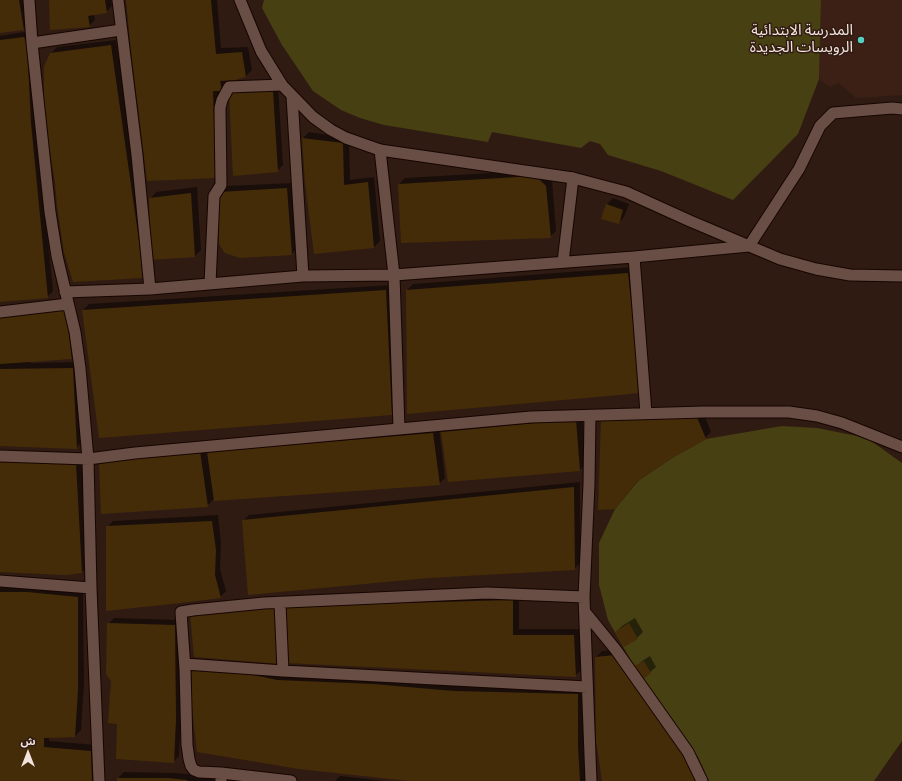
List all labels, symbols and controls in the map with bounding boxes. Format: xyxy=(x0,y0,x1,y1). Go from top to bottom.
place label: المدرسة الابتدائية الرويسات الجديدة xyxy=(750,22,853,57)
marker: المدرسة الابتدائية الرويسات الجديدة xyxy=(856,35,866,45)
north arrow xyxy=(8,733,48,773)
text: ش xyxy=(20,734,36,748)

